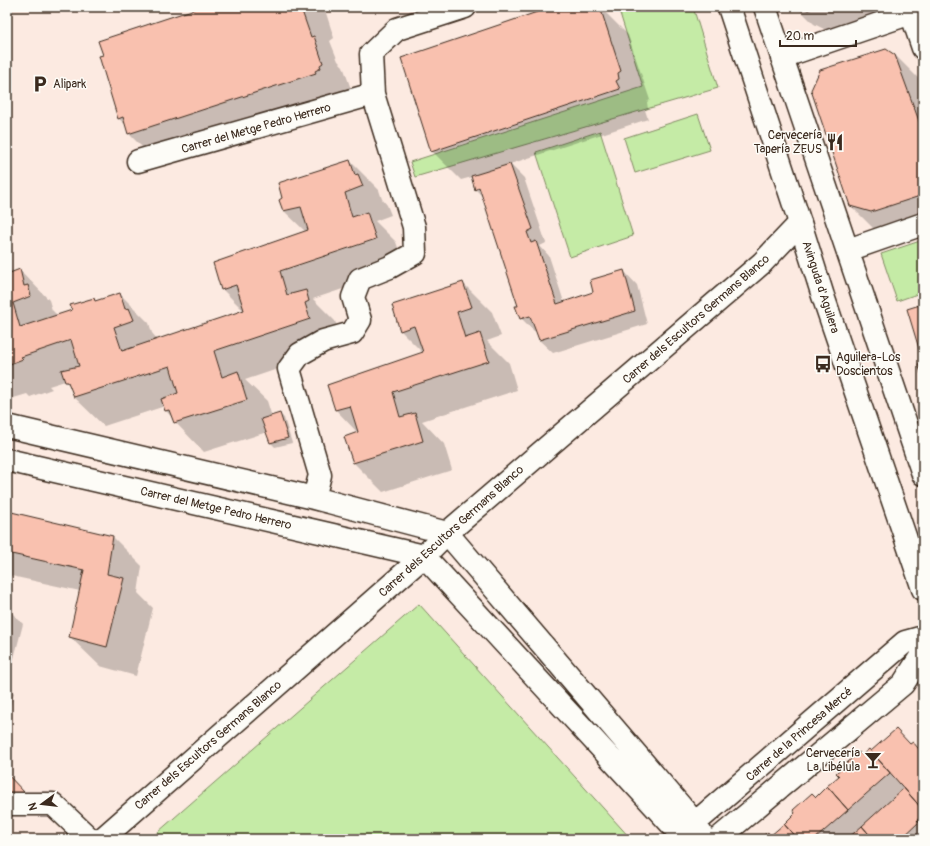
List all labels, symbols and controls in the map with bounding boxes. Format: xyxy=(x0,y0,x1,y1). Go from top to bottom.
scale bar xyxy=(780,22,856,48)
text: 20 m xyxy=(786,29,815,44)
parking icon: Alipark xyxy=(30,74,50,94)
place label: Alipark xyxy=(53,77,86,92)
street label: Carrer del Metge Pedro Herrero xyxy=(180,100,333,157)
place label: Cervecería Tapería ZEUS xyxy=(754,128,822,157)
restaurant icon: Cervecería Tapería ZEUS xyxy=(825,132,845,152)
street label: Avinguda d'Aguilera xyxy=(799,239,843,336)
street label: Carrer dels Escultors Germans Blanco xyxy=(620,251,773,387)
place label: Aguilera-Los Doscientos xyxy=(836,350,901,379)
bus stop icon: Aguilera-Los Doscientos xyxy=(813,354,833,374)
street label: Carrer dels Escultors Germans Blanco xyxy=(376,462,527,600)
street label: Carrer del Metge Pedro Herrero xyxy=(139,484,293,533)
street label: Carrer dels Escultors Germans Blanco xyxy=(132,677,285,813)
street label: Carrer de la Princesa Mercé xyxy=(743,684,856,785)
place label: Cervecería La Libélula xyxy=(806,746,860,775)
bar icon: Cervecería La Libélula xyxy=(863,750,883,770)
north arrow xyxy=(22,784,62,824)
text: N xyxy=(25,801,40,812)

